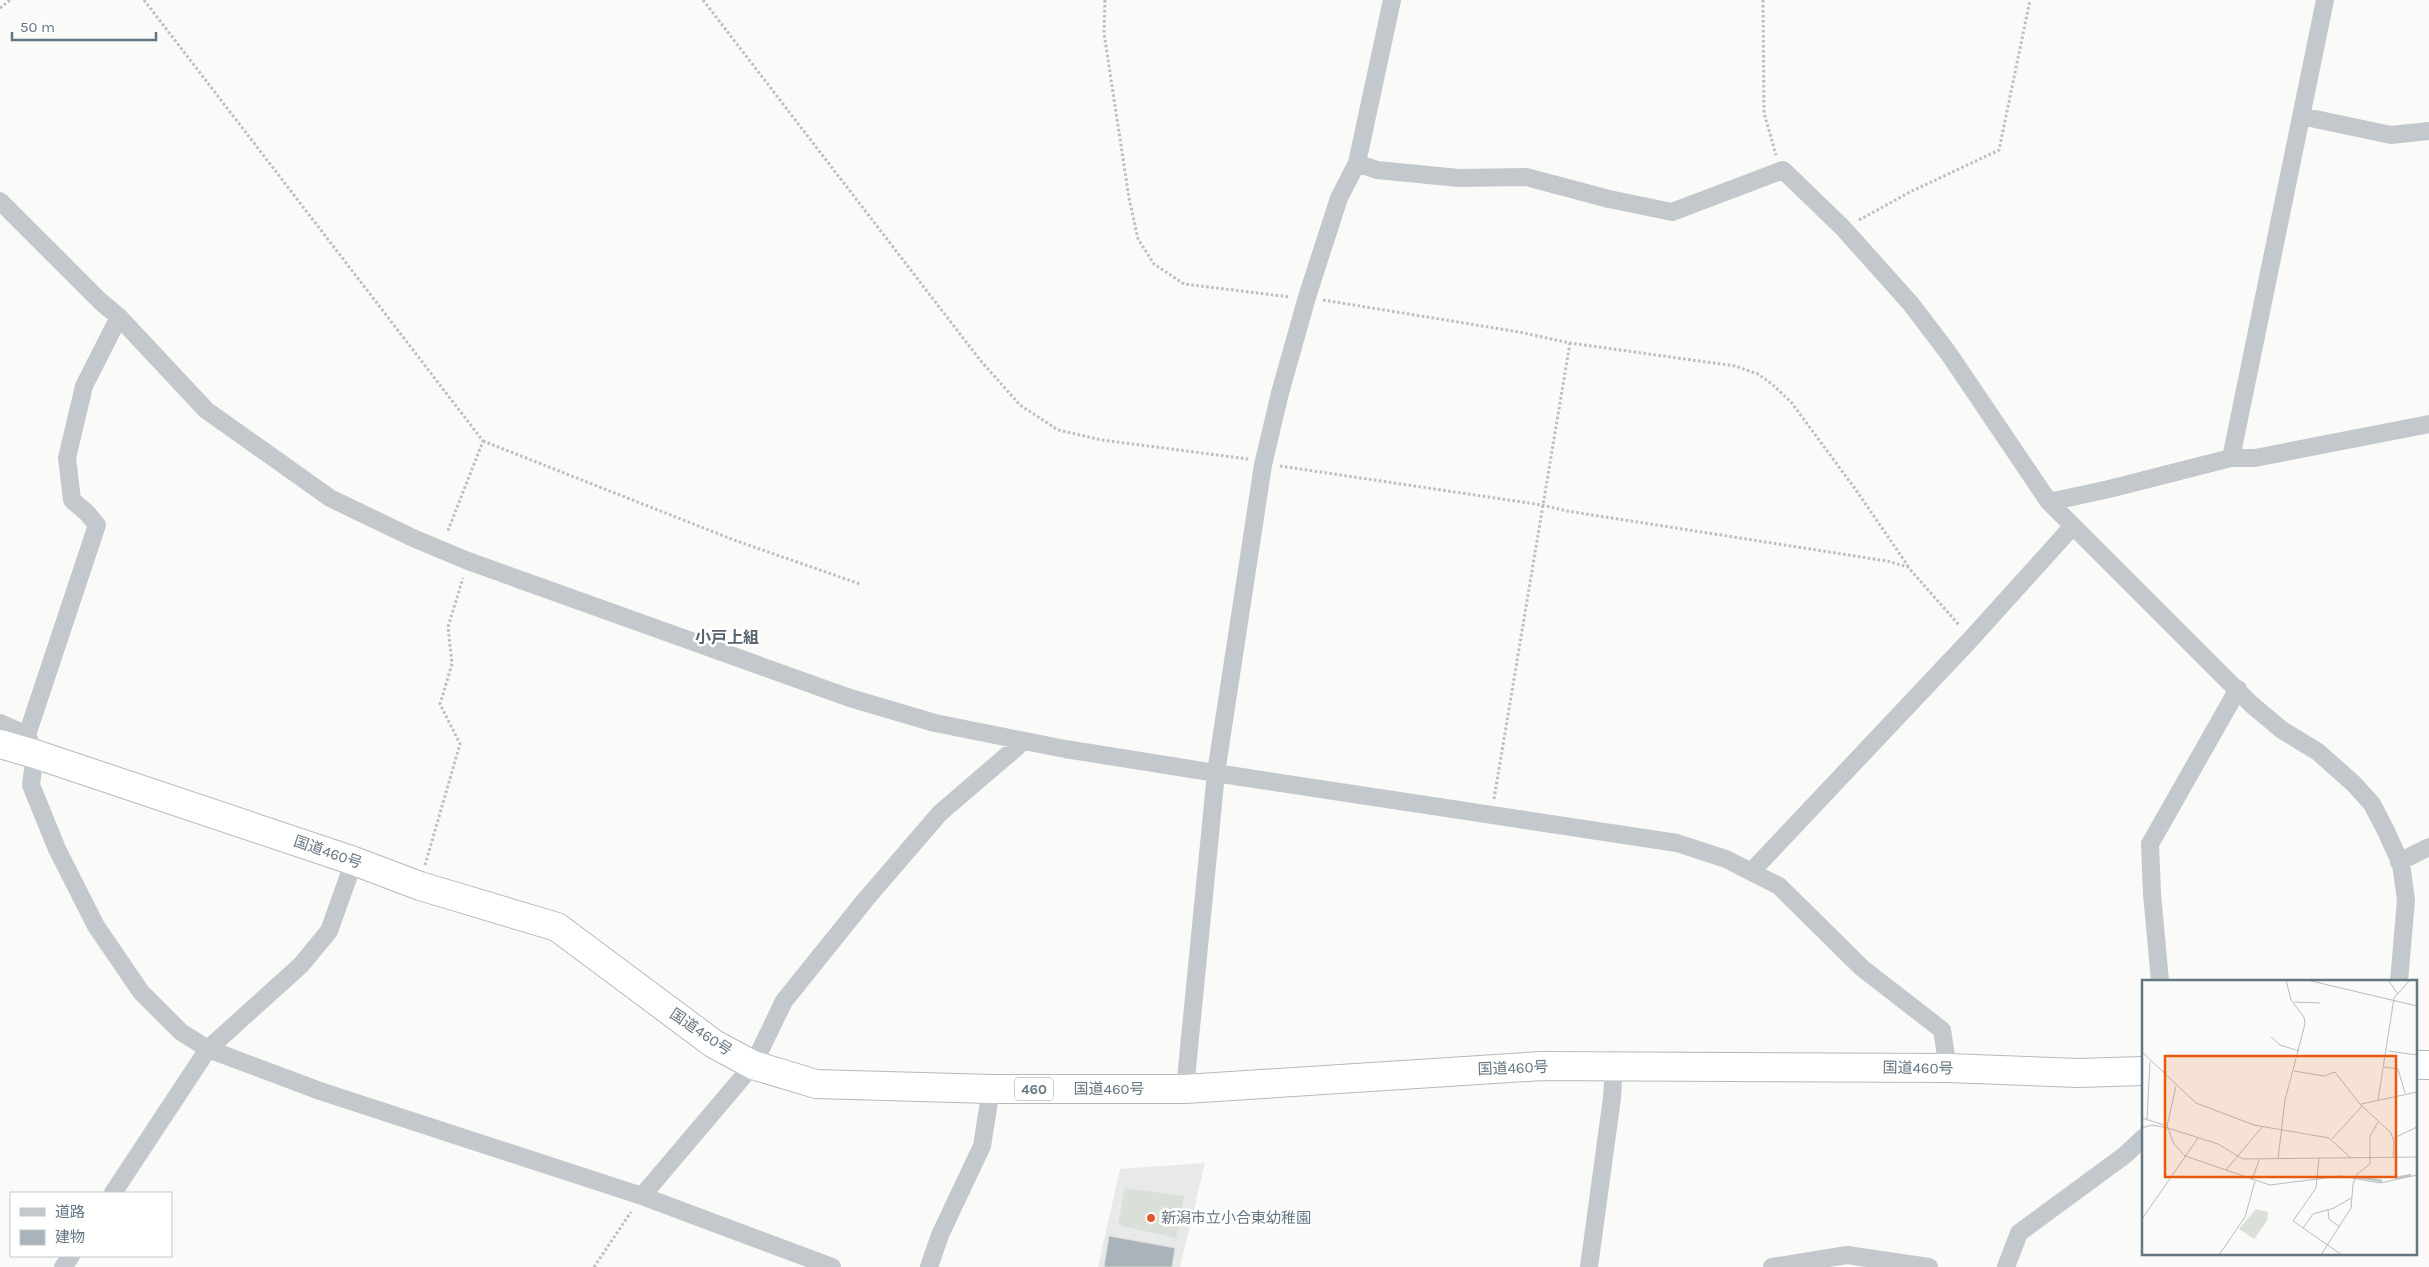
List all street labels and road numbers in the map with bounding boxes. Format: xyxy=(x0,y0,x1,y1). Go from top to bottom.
street label: 国道460号 xyxy=(292,832,364,872)
street label: 国道460号 xyxy=(667,1005,735,1059)
street label: 国道460号 xyxy=(1477,1058,1549,1078)
street label: 国道460号 xyxy=(1882,1058,1954,1078)
road number: 460 xyxy=(1015,1078,1053,1100)
street label: 国道460号 xyxy=(1074,1080,1144,1098)

